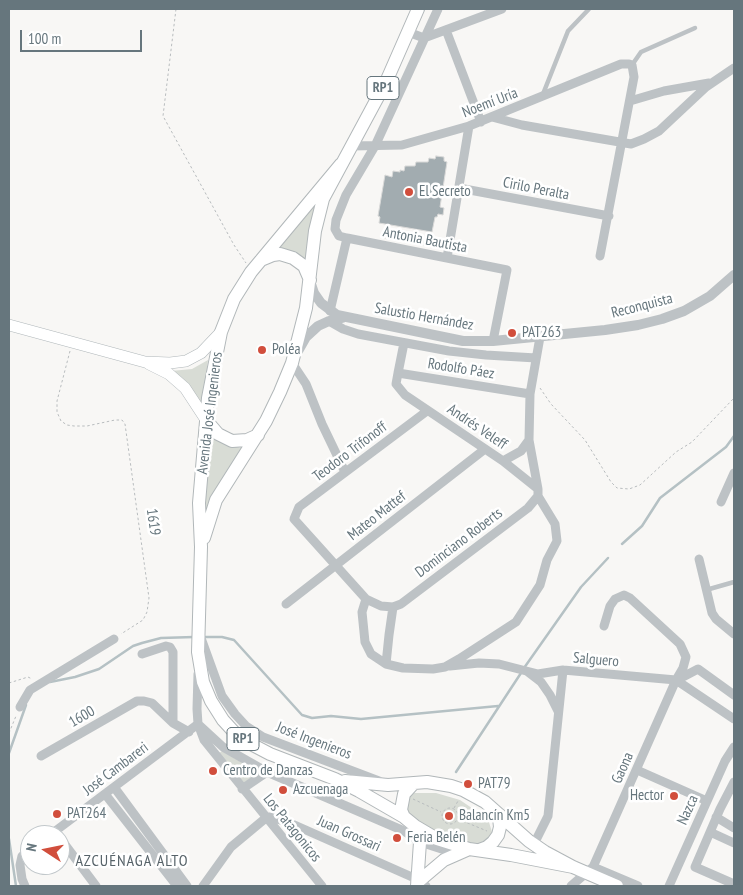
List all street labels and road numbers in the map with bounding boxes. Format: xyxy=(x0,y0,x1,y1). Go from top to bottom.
road number: RP1 xyxy=(367,76,399,100)
street label: Noemí Uría xyxy=(460,84,520,122)
street label: Cirilo Peralta xyxy=(501,174,571,204)
street label: Antonia Bautista xyxy=(381,223,469,257)
street label: Reconquista xyxy=(610,290,674,322)
street label: Salustio Hernández xyxy=(373,299,475,335)
street label: Avenida José Ingenieros xyxy=(194,351,226,475)
street label: Rodolfo Páez xyxy=(426,355,496,383)
street label: Andrés Veleff xyxy=(444,400,510,454)
street label: Teodoro Trifonoff xyxy=(309,418,391,486)
street label: Mateo Mattef xyxy=(344,488,410,544)
street label: Dominciano Roberts xyxy=(412,504,506,582)
street label: 1619 xyxy=(142,507,164,537)
street label: Salguero xyxy=(572,649,620,671)
street label: 1600 xyxy=(66,702,98,732)
street label: José Ingenieros xyxy=(274,718,354,764)
road number: RP1 xyxy=(227,728,259,751)
street label: José Cambareri xyxy=(80,739,152,799)
street label: Gaona xyxy=(608,750,638,786)
street label: Los Patagonicos xyxy=(259,790,325,866)
street label: Nazca xyxy=(674,792,702,828)
street label: Juan Grossari xyxy=(315,812,383,856)

